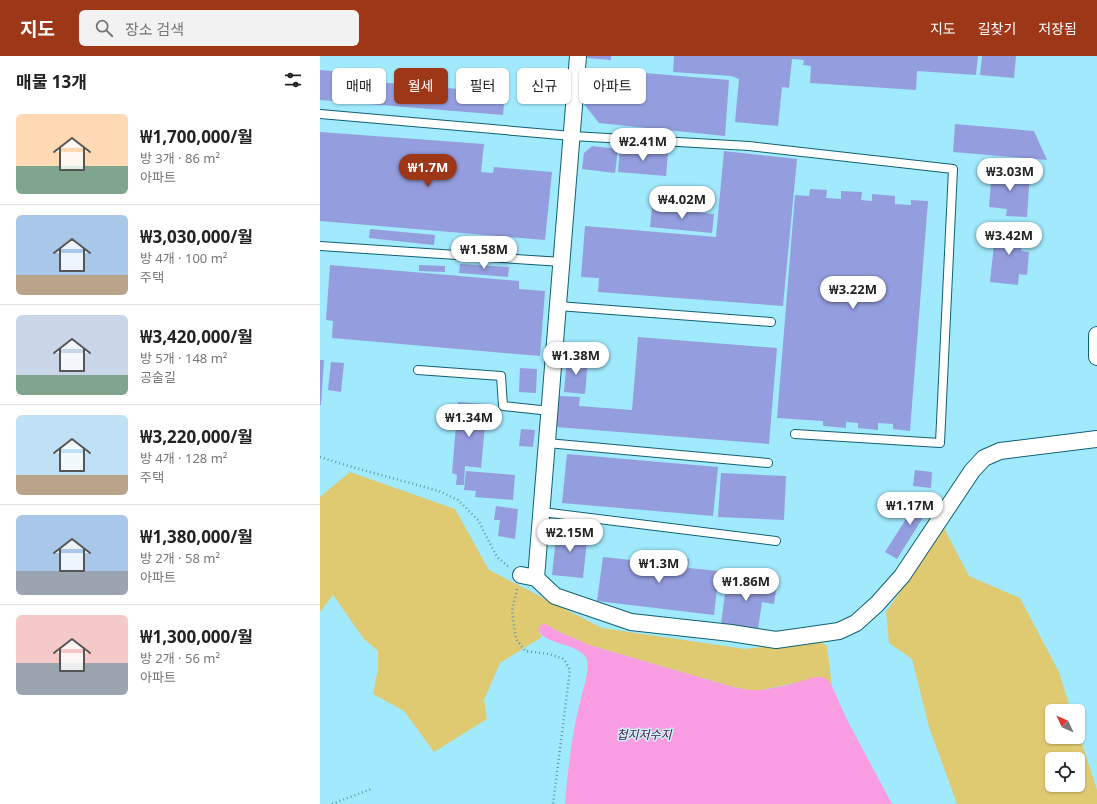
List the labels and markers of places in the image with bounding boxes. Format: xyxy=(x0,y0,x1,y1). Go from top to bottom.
pin: ₩2.41M xyxy=(610,128,676,162)
pin: ₩1.7M xyxy=(400,154,456,188)
pin: ₩3.03M xyxy=(977,158,1043,192)
pin: ₩4.02M xyxy=(649,186,715,220)
pin: ₩3.42M xyxy=(976,222,1042,256)
pin: ₩1.58M xyxy=(451,236,517,270)
pin: ₩3.22M xyxy=(820,276,886,310)
pin: ₩1.38M xyxy=(543,342,609,376)
pin: ₩1.34M xyxy=(436,404,502,438)
pin: ₩1.17M xyxy=(877,492,943,526)
pin: ₩2.15M xyxy=(537,519,603,553)
pin: ₩1.3M xyxy=(631,550,687,584)
pin: ₩1.86M xyxy=(713,568,779,602)

